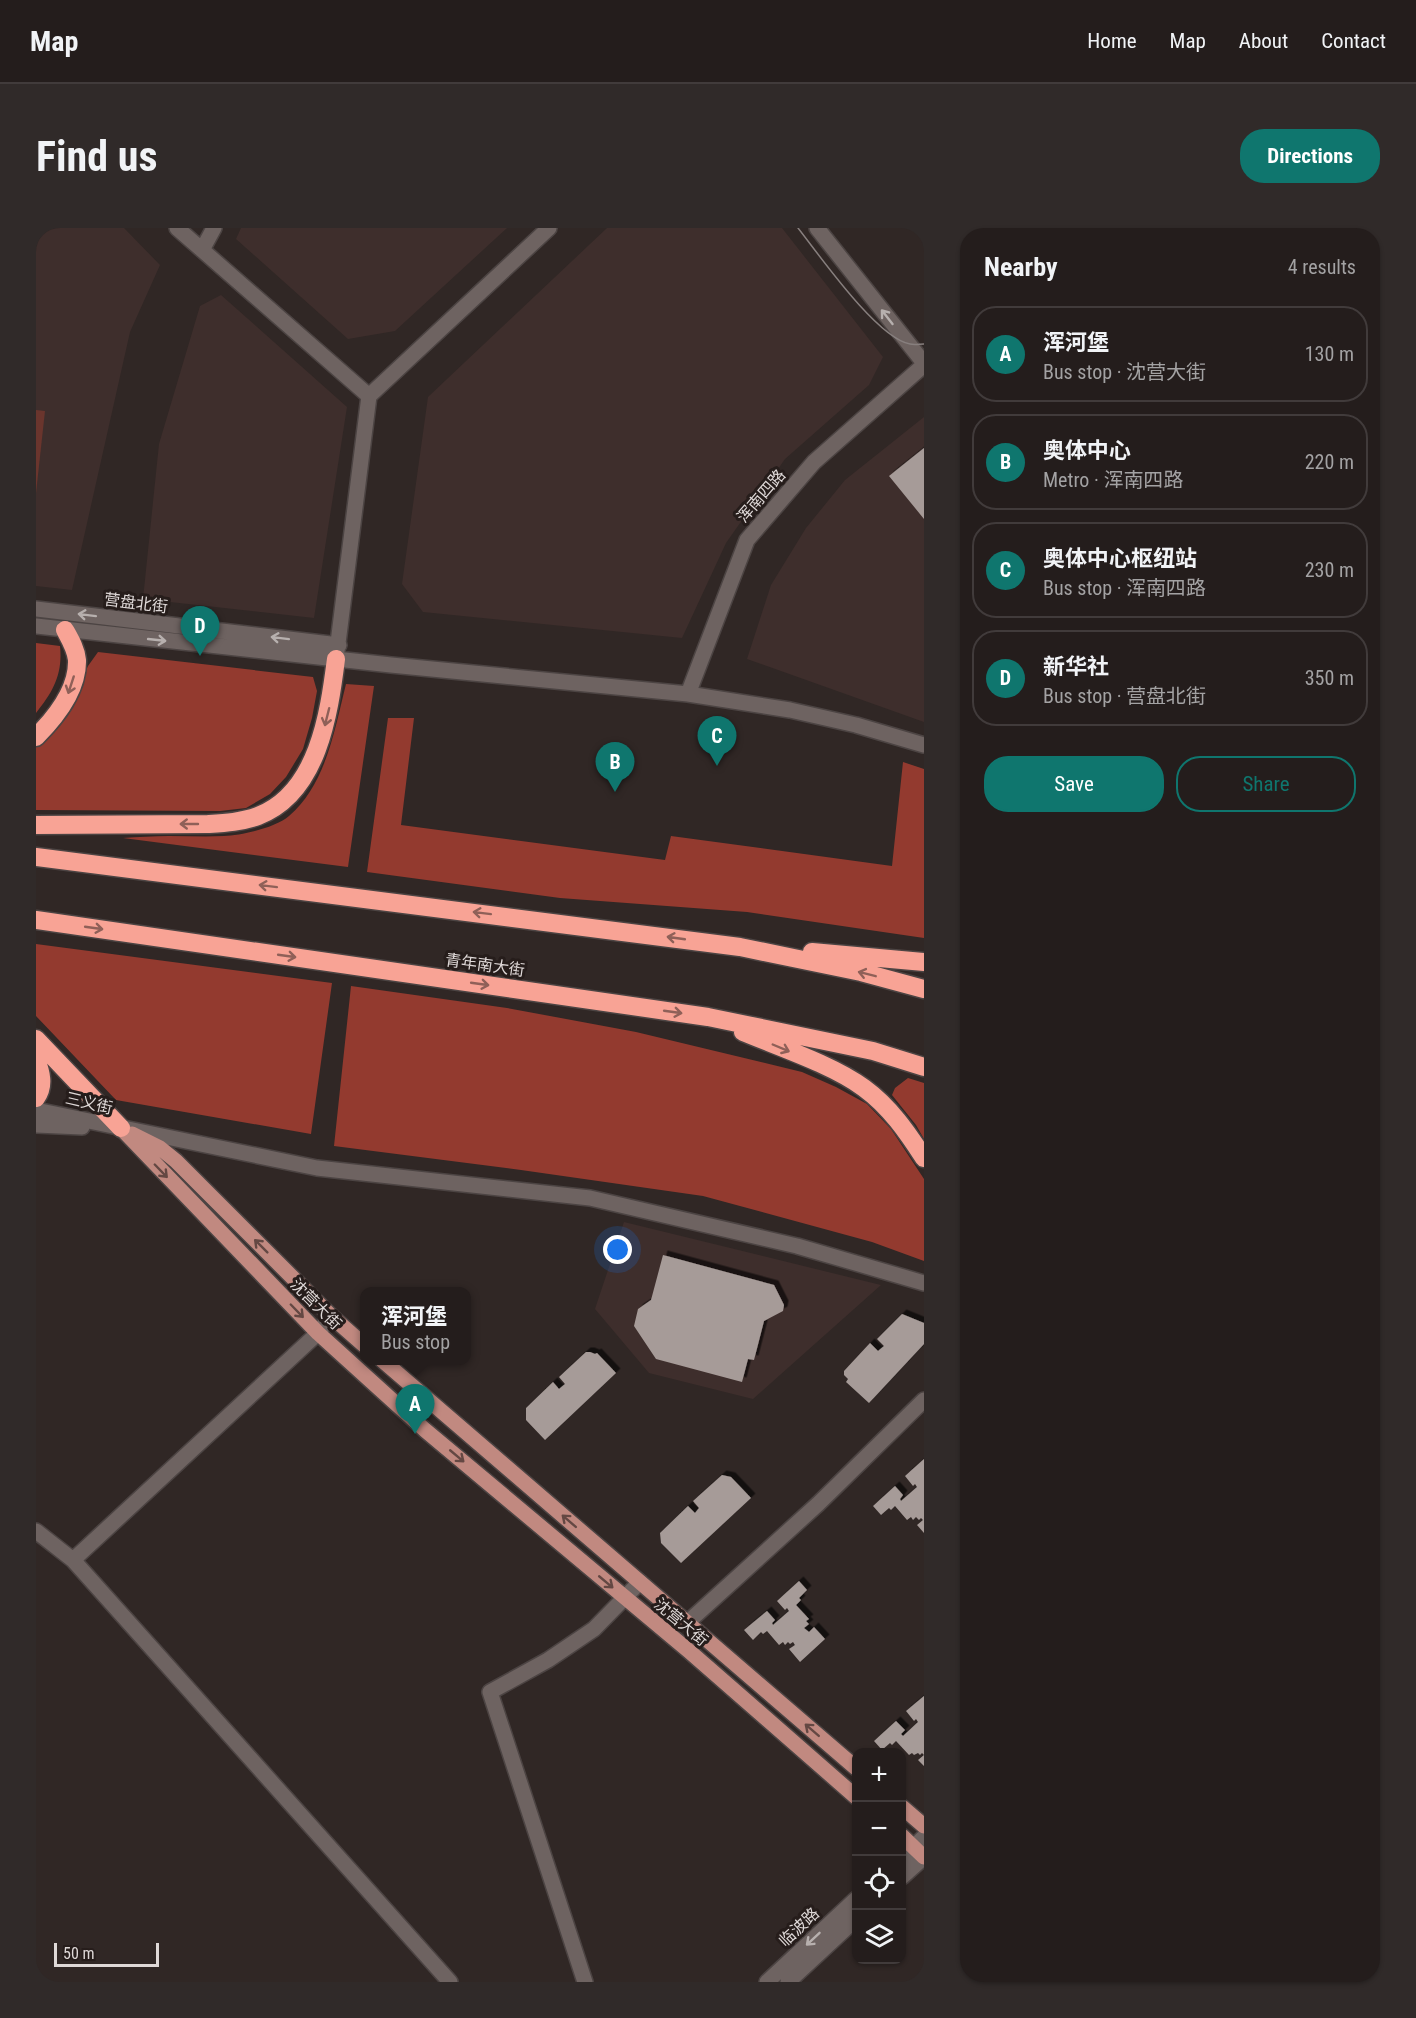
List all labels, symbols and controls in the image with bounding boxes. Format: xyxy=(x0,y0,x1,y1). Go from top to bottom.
text: Map xyxy=(30,25,78,58)
text: Home xyxy=(1087,29,1137,53)
text: Map xyxy=(1170,29,1206,53)
text: About xyxy=(1239,29,1288,53)
text: Contact xyxy=(1321,29,1386,53)
button: Directions xyxy=(1240,129,1380,183)
text: Find us xyxy=(36,132,157,181)
text: Nearby xyxy=(984,252,1058,282)
text: 4 results xyxy=(1288,255,1356,279)
one-way arrow xyxy=(881,310,894,326)
text: 浑河堡 xyxy=(1043,330,1109,355)
text: A xyxy=(1000,342,1011,366)
text: 130 m xyxy=(1305,342,1354,366)
text: Bus stop · 沈营大街 xyxy=(1043,360,1206,384)
text: 奥体中心 xyxy=(1043,438,1131,463)
text: B xyxy=(1000,450,1011,474)
text: 220 m xyxy=(1305,450,1354,474)
street label: 浑南四路 xyxy=(733,466,789,526)
text: Metro · 浑南四路 xyxy=(1043,468,1183,492)
text: 奥体中心枢纽站 xyxy=(1043,546,1197,571)
text: C xyxy=(1000,558,1011,582)
text: 230 m xyxy=(1305,558,1354,582)
text: Bus stop · 浑南四路 xyxy=(1043,576,1206,600)
street label: 营盘北街 xyxy=(103,590,169,616)
pin: D xyxy=(180,606,220,656)
one-way arrow xyxy=(77,609,97,620)
one-way arrow xyxy=(271,632,291,643)
one-way arrow xyxy=(146,634,166,645)
text: 新华社 xyxy=(1043,654,1109,679)
text: D xyxy=(1000,666,1011,690)
text: 350 m xyxy=(1305,666,1354,690)
one-way arrow xyxy=(65,675,76,694)
text: Bus stop · 营盘北街 xyxy=(1043,684,1206,708)
one-way arrow xyxy=(321,707,332,726)
pin: C xyxy=(698,716,736,766)
pin: B xyxy=(596,742,634,792)
button: Save xyxy=(984,756,1164,812)
button: Share xyxy=(1176,756,1356,812)
one-way arrow xyxy=(180,818,200,830)
one-way arrow xyxy=(259,881,279,892)
one-way arrow xyxy=(473,908,493,919)
one-way arrow xyxy=(84,923,103,934)
one-way arrow xyxy=(666,932,686,943)
one-way arrow xyxy=(277,950,296,961)
street label: 青年南大街 xyxy=(444,950,526,980)
one-way arrow xyxy=(858,968,877,980)
one-way arrow xyxy=(470,978,489,989)
one-way arrow xyxy=(663,1006,682,1017)
one-way arrow xyxy=(771,1043,790,1054)
street label: 三义街 xyxy=(63,1088,115,1118)
one-way arrow xyxy=(154,1163,168,1178)
your location xyxy=(603,1235,632,1264)
one-way arrow xyxy=(254,1239,269,1254)
street label: 沈营大街 xyxy=(287,1275,345,1333)
popup xyxy=(360,1287,471,1365)
one-way arrow xyxy=(289,1303,303,1318)
text: 浑河堡 xyxy=(381,1304,447,1329)
text: Bus stop xyxy=(381,1330,450,1354)
pin: A xyxy=(396,1384,434,1434)
one-way arrow xyxy=(449,1449,464,1463)
one-way arrow xyxy=(562,1514,577,1528)
one-way arrow xyxy=(598,1575,613,1589)
street label: 沈营大街 xyxy=(650,1594,712,1650)
one-way arrow xyxy=(805,1723,820,1737)
map controls xyxy=(852,1748,906,1964)
button: + xyxy=(852,1748,906,1802)
button: − xyxy=(852,1802,906,1856)
button: locate xyxy=(852,1856,906,1910)
street label: 临波路 xyxy=(775,1904,823,1950)
button: layers xyxy=(852,1910,906,1964)
one-way arrow xyxy=(806,1932,821,1946)
scale bar xyxy=(54,1940,159,1968)
text: 50 m xyxy=(63,1944,95,1963)

